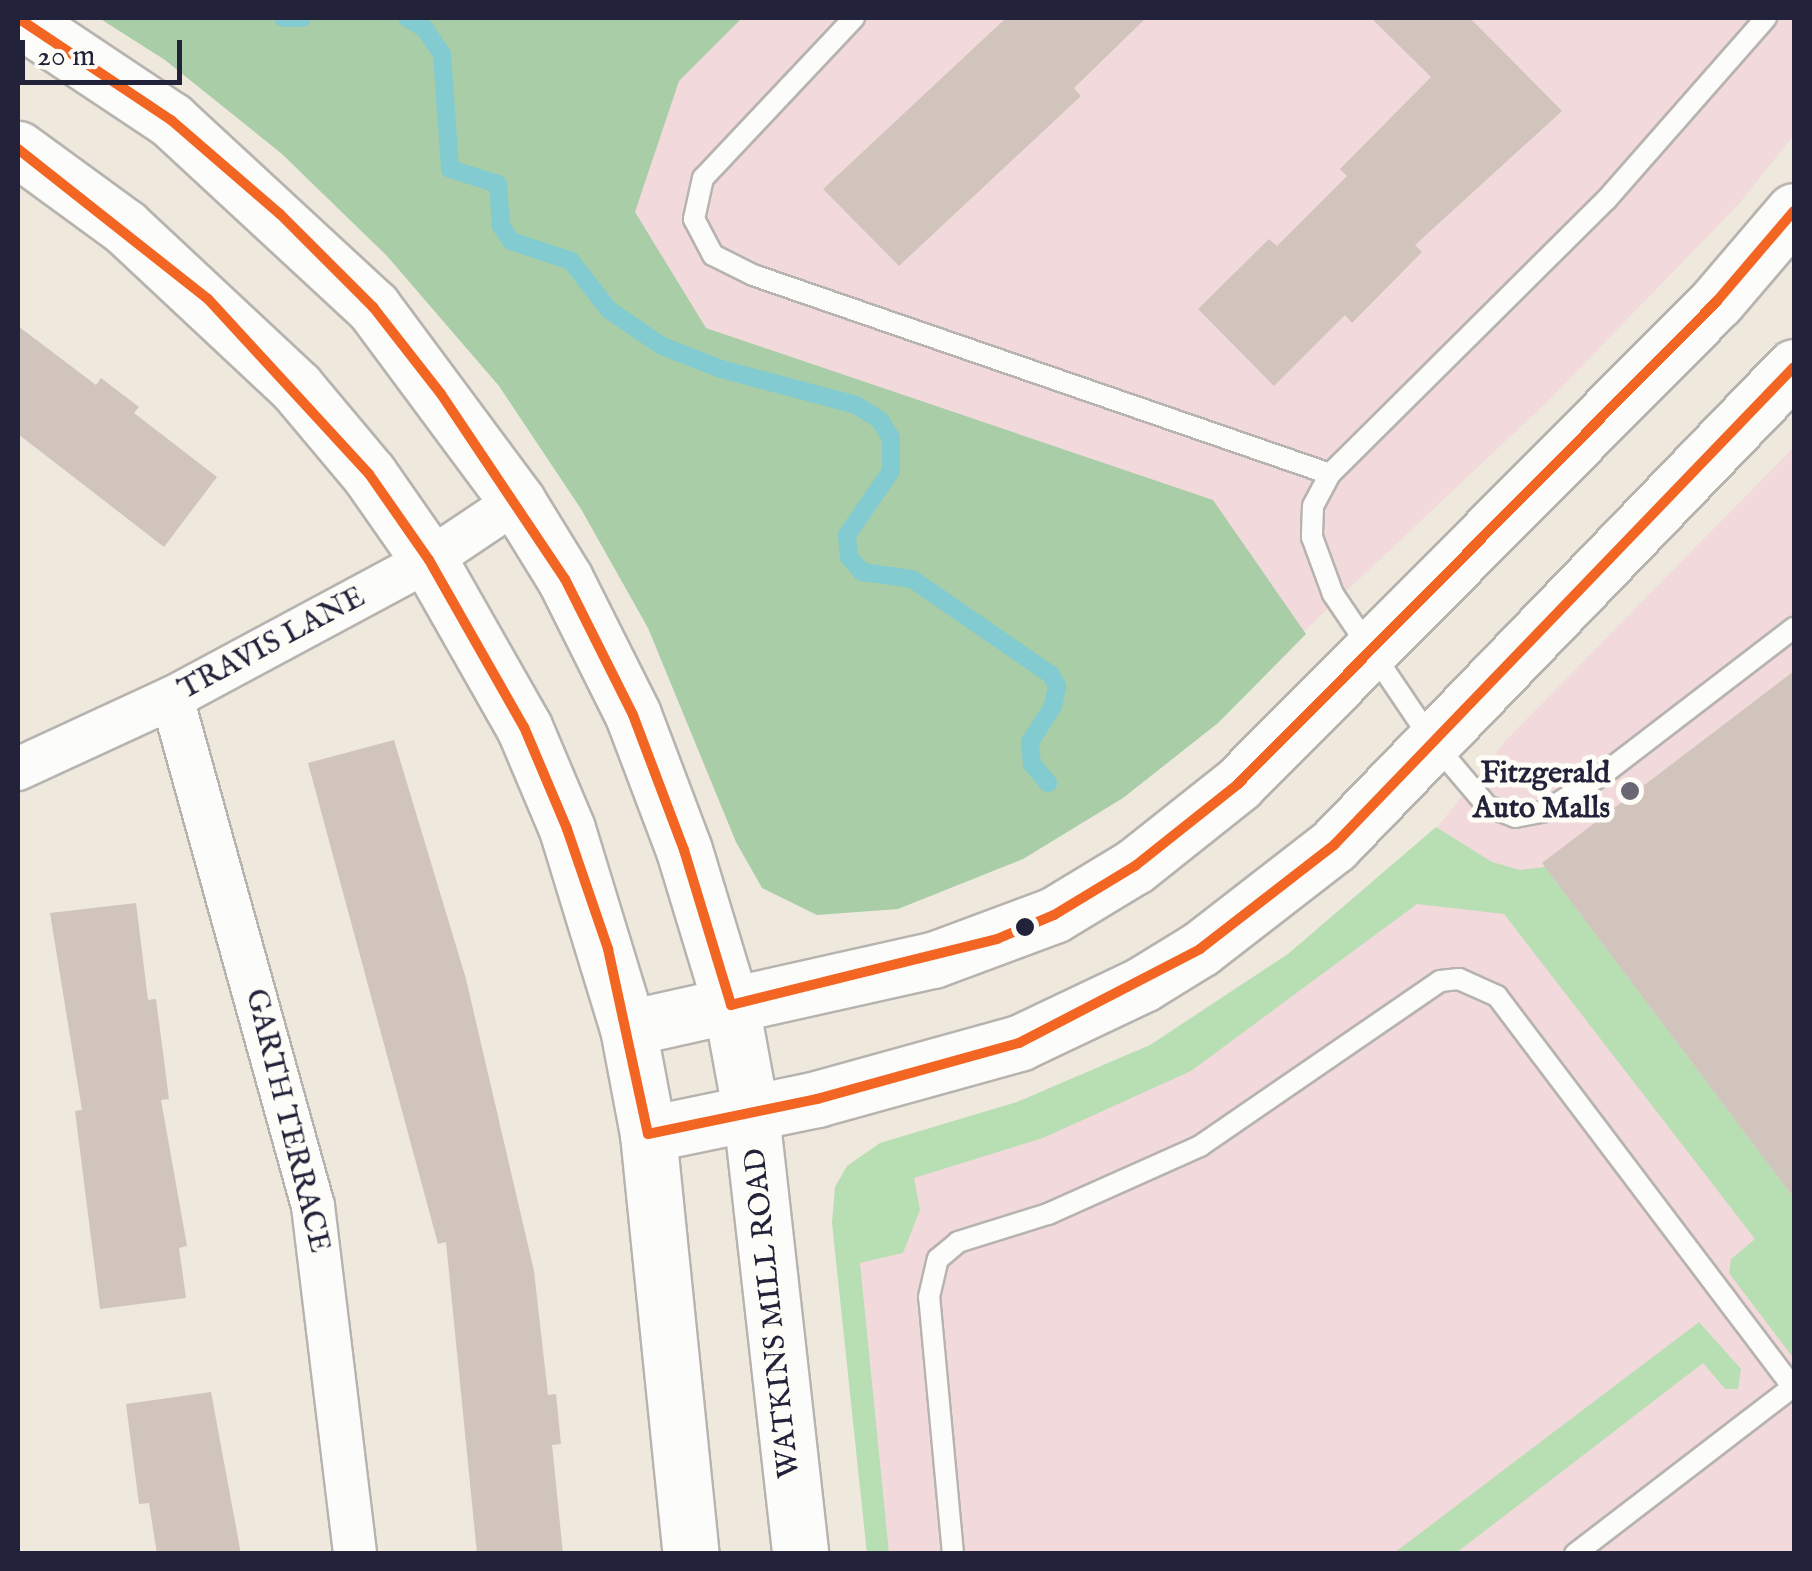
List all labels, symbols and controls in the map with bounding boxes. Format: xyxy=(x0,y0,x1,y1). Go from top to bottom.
scale bar xyxy=(25,20,188,82)
text: 20 m xyxy=(37,38,96,76)
street label: TRAVIS LANE xyxy=(172,580,372,708)
place label: Fitzgerald Auto Malls xyxy=(1473,756,1610,826)
marker: Fitzgerald Auto Malls xyxy=(1619,780,1641,802)
unlabelled marker xyxy=(1015,917,1035,937)
street label: GARTH TERRACE xyxy=(237,985,337,1257)
street label: WATKINS MILL ROAD xyxy=(738,1146,808,1480)

